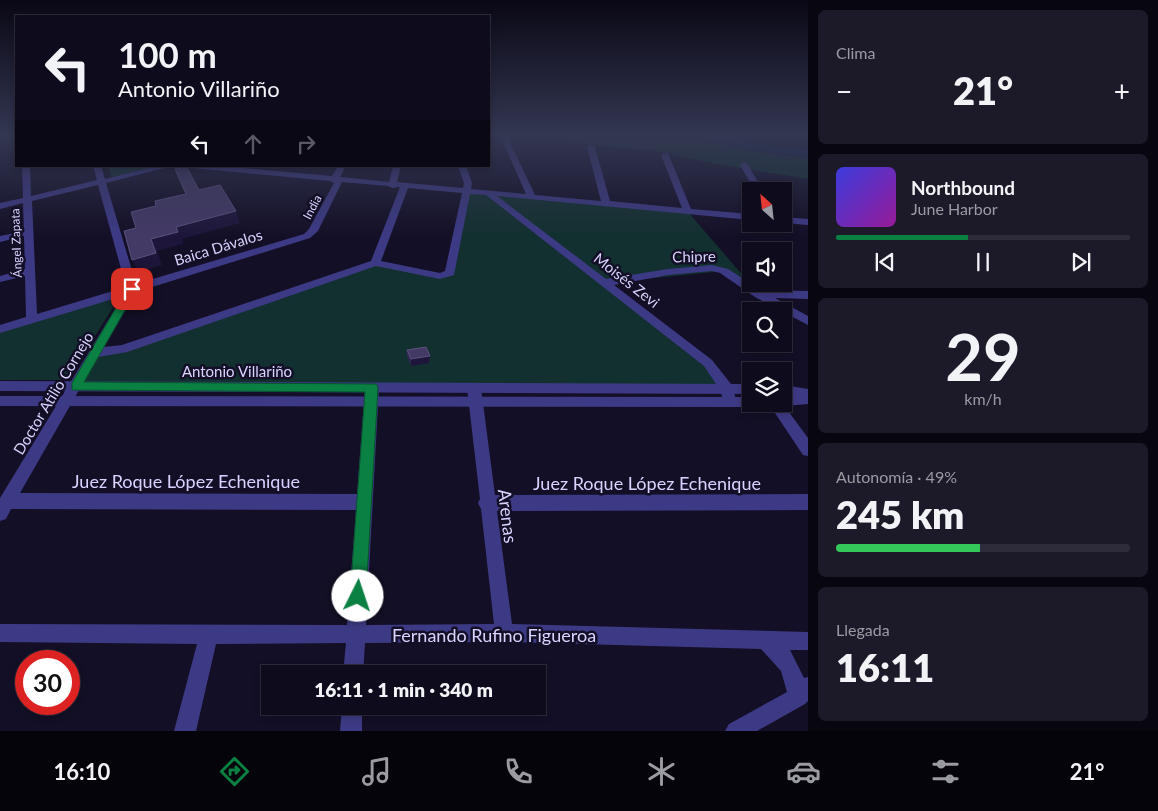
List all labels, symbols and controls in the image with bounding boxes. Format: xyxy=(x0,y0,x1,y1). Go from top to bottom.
text: 100 m xyxy=(118,33,217,75)
icon: left xyxy=(35,35,100,100)
text: Clima xyxy=(836,43,875,62)
text: 21° xyxy=(953,67,1013,113)
text: − xyxy=(836,74,852,108)
text: + xyxy=(1114,74,1130,108)
text: Antonio Villariño xyxy=(118,75,280,102)
icon: left xyxy=(186,130,214,158)
icon: ahead xyxy=(239,130,267,158)
icon: right xyxy=(292,130,320,158)
text: Northbound xyxy=(911,176,1015,199)
north arrow xyxy=(742,182,792,232)
map controls xyxy=(742,182,792,412)
street label: India xyxy=(299,192,325,222)
text: June Harbor xyxy=(911,199,998,218)
street label: Ángel Zapata xyxy=(7,208,25,278)
street label: Baica Dávalos xyxy=(172,225,264,269)
button: sound xyxy=(742,242,792,292)
street label: Chipre xyxy=(672,247,716,265)
icon: previous xyxy=(871,248,899,276)
icon: pause xyxy=(969,248,997,276)
icon: next xyxy=(1067,248,1095,276)
street label: Moisés Zevi xyxy=(591,249,663,311)
pin xyxy=(111,268,153,310)
icon: arrive xyxy=(118,275,146,303)
button: search xyxy=(742,302,792,352)
text: 29 xyxy=(945,317,1021,395)
street label: Doctor Atilio Cornejo xyxy=(9,328,97,458)
street label: Antonio Villariño xyxy=(182,362,292,380)
button: layers xyxy=(742,362,792,412)
text: km/h xyxy=(964,389,1002,408)
text: Autonomía · 49% xyxy=(836,467,957,486)
street label: Juez Roque López Echenique xyxy=(72,470,300,492)
street label: Juez Roque López Echenique xyxy=(533,472,761,494)
street label: Arenas xyxy=(494,488,522,545)
text: 245 km xyxy=(836,491,964,537)
position arrow xyxy=(331,569,383,621)
text: Llegada xyxy=(836,620,890,639)
street label: Fernando Rufino Figueroa xyxy=(392,624,596,646)
text: 16:11 xyxy=(836,644,934,690)
speed limit sign: 30 xyxy=(15,650,80,715)
text: 16:11 · 1 min · 340 m xyxy=(314,678,493,701)
icon: directions xyxy=(217,754,252,789)
icon: music xyxy=(359,754,394,789)
icon: phone xyxy=(501,754,536,789)
icon: climate xyxy=(644,754,679,789)
icon: car xyxy=(786,754,821,789)
icon: filters xyxy=(928,754,963,789)
text: 16:10 xyxy=(54,758,110,785)
text: 21° xyxy=(1070,758,1104,785)

